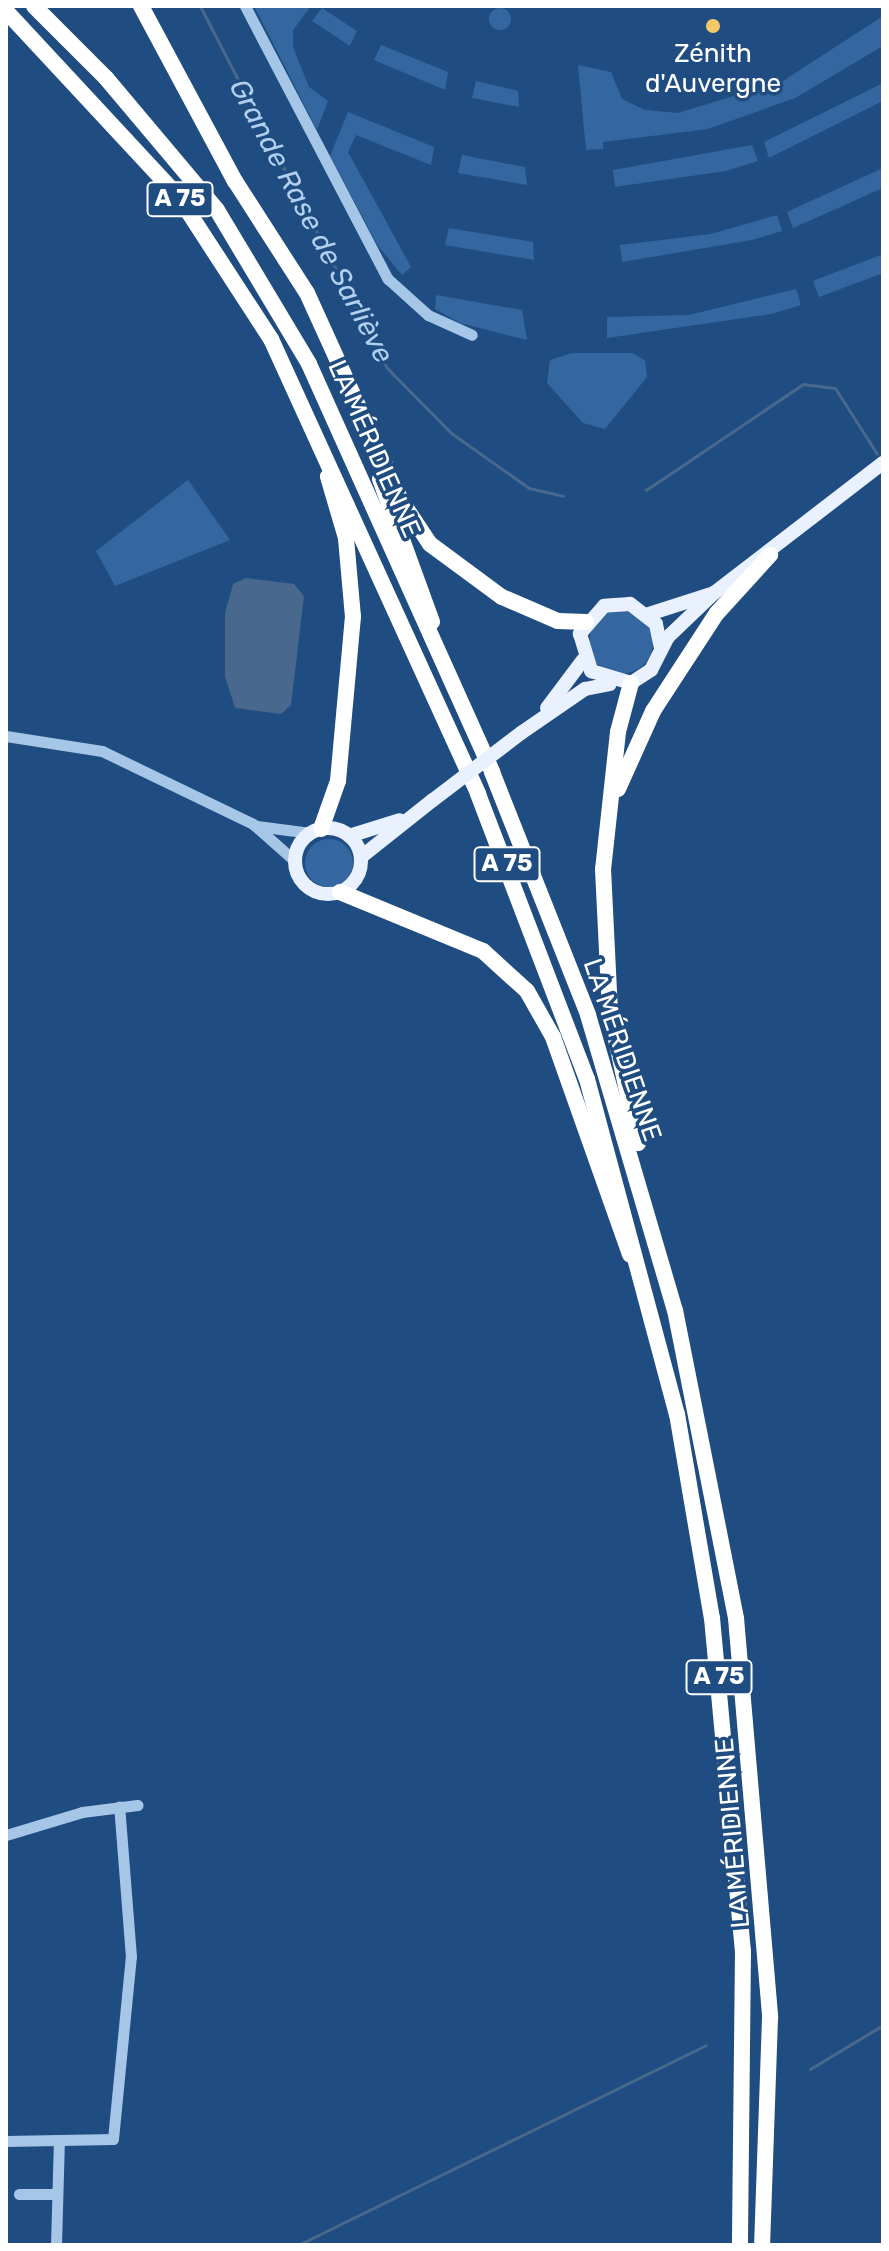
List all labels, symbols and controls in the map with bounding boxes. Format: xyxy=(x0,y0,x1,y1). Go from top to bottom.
marker: Zénith d'Auvergne xyxy=(704,17,722,35)
place label: Zénith d'Auvergne xyxy=(645,38,781,100)
water label: Grande Rase de Sarliève xyxy=(222,73,400,369)
road number: A 75 xyxy=(146,179,214,219)
street label: LA MÉRIDIENNE xyxy=(321,355,427,543)
road number: A 75 xyxy=(473,844,541,884)
street label: LA MÉRIDIENNE xyxy=(576,954,668,1146)
road number: A 75 xyxy=(685,1657,753,1697)
street label: LA MÉRIDIENNE xyxy=(709,1736,757,1930)

